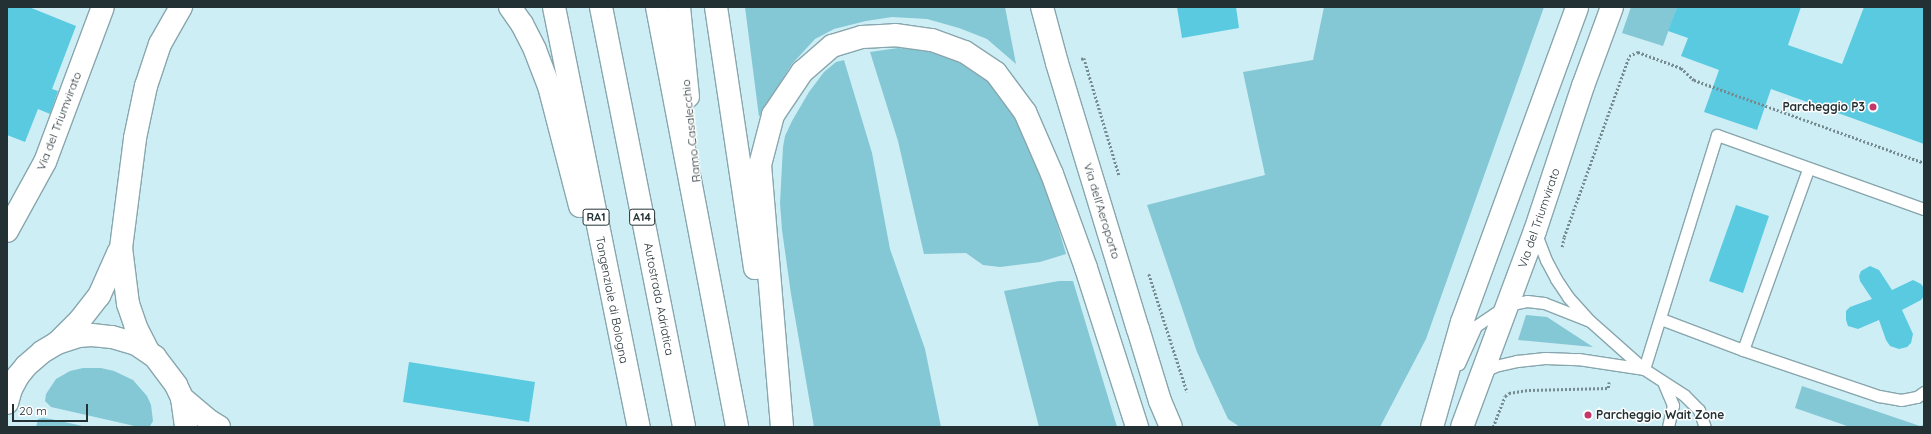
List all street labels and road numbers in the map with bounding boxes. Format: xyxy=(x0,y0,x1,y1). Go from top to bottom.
street label: Via del Triumvirato xyxy=(34,70,84,172)
street label: Ramo Casalecchio xyxy=(678,79,704,183)
street label: Via dell'Aeroporto xyxy=(1081,161,1123,261)
street label: Via del Triumvirato xyxy=(1515,166,1563,270)
road number: RA1 xyxy=(582,208,610,226)
road number: A14 xyxy=(629,208,655,226)
street label: Tangenziale di Bologna xyxy=(593,235,631,365)
street label: Autostrada Adriatica xyxy=(641,241,677,357)

